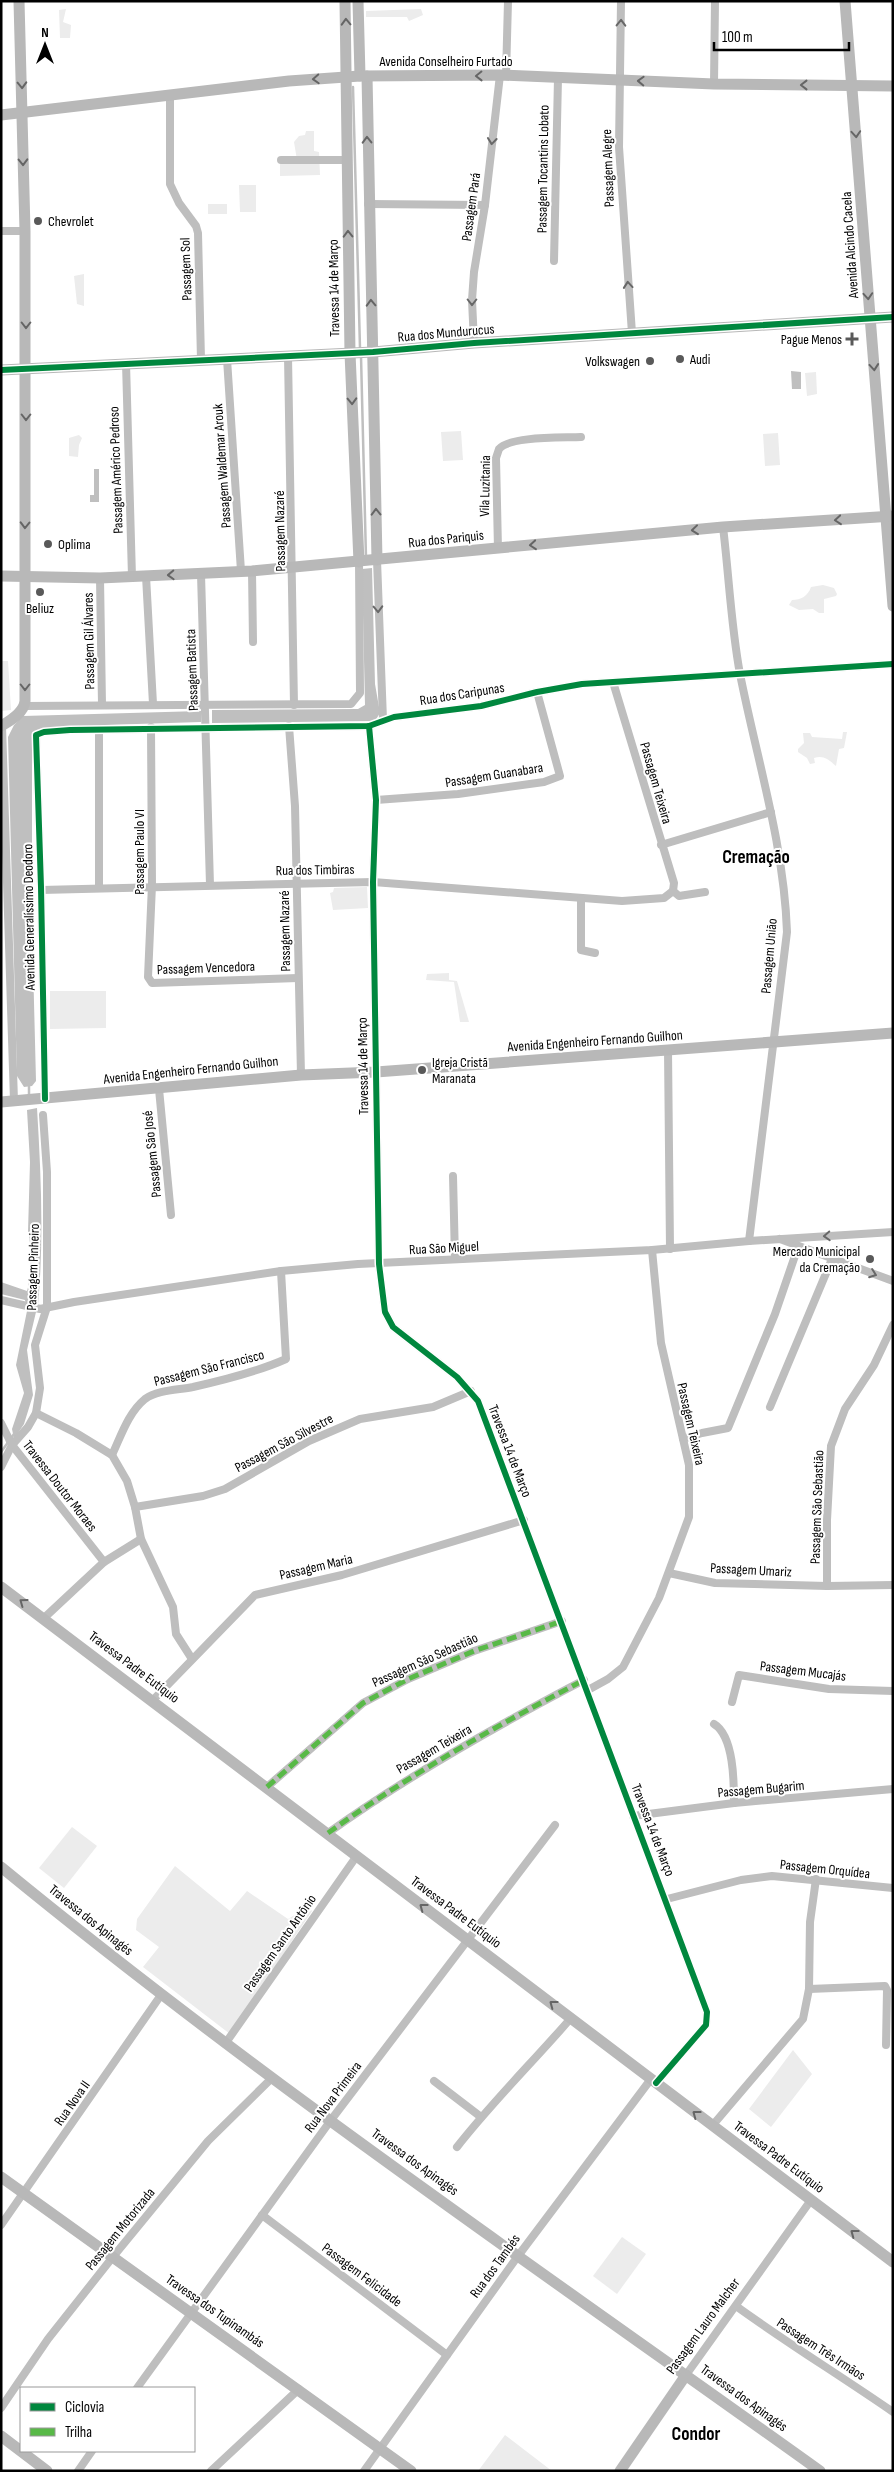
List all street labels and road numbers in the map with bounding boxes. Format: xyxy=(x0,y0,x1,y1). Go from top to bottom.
street label: Avenida Conselheiro Furtado xyxy=(378,53,513,70)
street label: Passagem Tocantins Lobato xyxy=(533,105,553,233)
street label: Passagem Alegre xyxy=(598,129,618,207)
street label: Passagem Pará xyxy=(458,172,484,242)
street label: Avenida Alcindo Cacela xyxy=(838,191,862,300)
street label: Passagem Sol xyxy=(176,237,196,301)
street label: Travessa 14 de Março xyxy=(325,239,343,337)
street label: Rua dos Mundurucus xyxy=(397,320,495,346)
street label: Passagem Waldemar Arouk xyxy=(209,403,235,529)
street label: Passagem Américo Pedroso xyxy=(105,406,127,534)
street label: Vila Luzitania xyxy=(476,455,494,517)
street label: Passagem Nazaré xyxy=(271,490,289,572)
street label: Rua dos Pariquis xyxy=(407,527,485,551)
street label: Passagem Gil Álvares xyxy=(80,592,98,690)
street label: Passagem Batista xyxy=(182,629,202,711)
street label: Rua dos Caripunas xyxy=(418,679,506,709)
street label: Passagem Teixeira xyxy=(636,740,676,826)
street label: Passagem Guanabara xyxy=(444,759,544,791)
street label: Passagem Paulo VI xyxy=(131,809,148,895)
street label: Avenida Generalíssimo Deodoro xyxy=(19,843,39,991)
street label: Rua dos Timbiras xyxy=(275,861,355,879)
street label: Passagem Nazaré xyxy=(276,890,294,972)
street label: Passagem União xyxy=(757,917,781,994)
street label: Passagem Vencedora xyxy=(157,958,255,978)
street label: Travessa 14 de Março xyxy=(354,1017,372,1115)
street label: Avenida Engenheiro Fernando Guilhon xyxy=(506,1026,683,1056)
street label: Avenida Engenheiro Fernando Guilhon xyxy=(102,1052,279,1088)
street label: Passagem São José xyxy=(139,1110,165,1198)
street label: Passagem Pinheiro xyxy=(23,1223,43,1311)
street label: Rua São Miguel xyxy=(409,1238,479,1258)
street label: Passagem São Francisco xyxy=(152,1346,266,1390)
street label: Passagem Teixeira xyxy=(673,1381,709,1467)
street label: Travessa 14 de Março xyxy=(485,1402,535,1500)
street label: Passagem São Silvestre xyxy=(232,1410,336,1476)
street label: Travessa Doutor Moraes xyxy=(19,1437,101,1535)
street label: Passagem São Sebastião xyxy=(807,1450,827,1564)
street label: Passagem Maria xyxy=(278,1550,354,1584)
street label: Passagem Umariz xyxy=(710,1559,792,1581)
street label: Travessa Padre Eutíquio xyxy=(85,1627,183,1707)
street label: Passagem São Sebastião xyxy=(369,1629,481,1691)
street label: Passagem Mucajás xyxy=(759,1657,847,1685)
street label: Passagem Teixeira xyxy=(393,1721,475,1777)
street label: Passagem Bugarim xyxy=(717,1777,805,1801)
street label: Travessa 14 de Março xyxy=(628,1781,678,1879)
street label: Passagem Orquídea xyxy=(779,1856,871,1882)
street label: Travessa Padre Eutíquio xyxy=(407,1872,505,1952)
street label: Travessa dos Apinagés xyxy=(46,1881,136,1959)
street label: Passagem Santo Antônio xyxy=(240,1891,320,1995)
street label: Rua Nova Primeira xyxy=(301,2058,365,2136)
street label: Rua Nova II xyxy=(50,2077,94,2129)
street label: Travessa Padre Eutíquio xyxy=(730,2117,828,2197)
street label: Travessa dos Apinagés xyxy=(368,2125,462,2199)
street label: Passagem Motorizada xyxy=(82,2184,158,2274)
street label: Rua dos Tambés xyxy=(466,2231,524,2301)
street label: Passagem Felicidade xyxy=(319,2239,405,2311)
street label: Travessa dos Tupinambás xyxy=(162,2271,268,2351)
street label: Passagem Lauro Malcher xyxy=(662,2275,744,2377)
street label: Passagem Três Irmãos xyxy=(774,2314,868,2384)
street label: Travessa dos Apinagés xyxy=(697,2361,791,2435)

